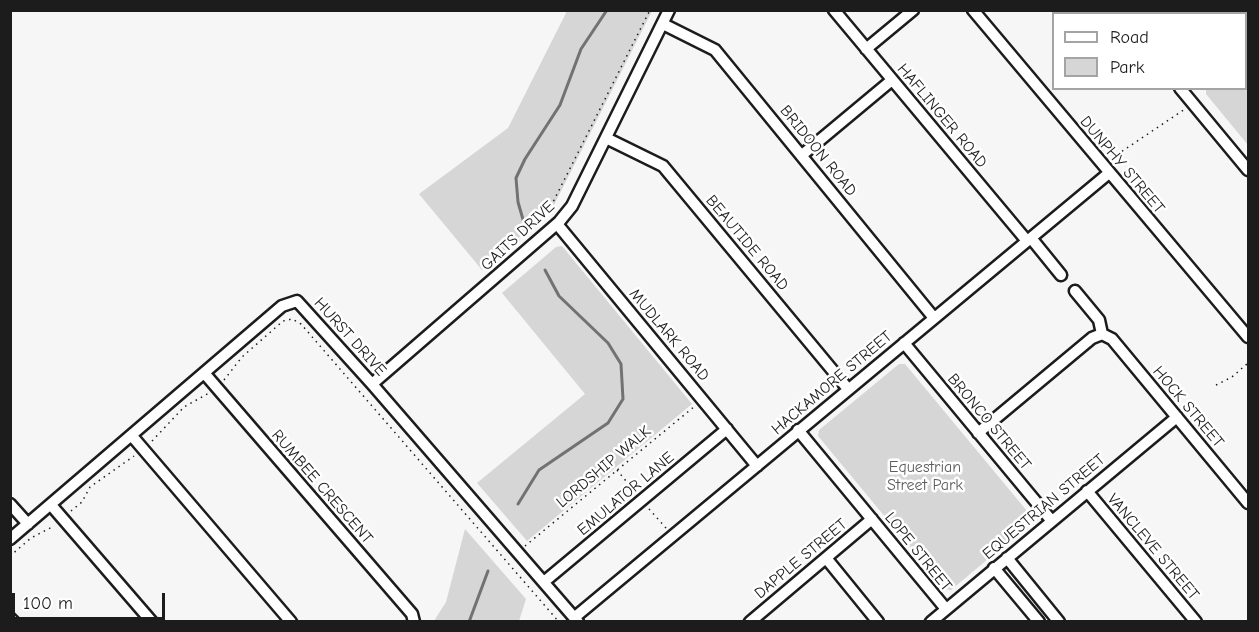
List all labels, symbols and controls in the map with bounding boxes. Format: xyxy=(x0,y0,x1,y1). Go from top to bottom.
legend xyxy=(1052,12,1247,90)
text: Road xyxy=(1110,27,1149,48)
text: Park xyxy=(1110,57,1144,78)
street label: HAFLINGER ROAD xyxy=(893,60,991,172)
street label: BRIDOON ROAD xyxy=(775,102,861,200)
street label: DUNPHY STREET xyxy=(1076,112,1168,218)
street label: BEAUTIDE ROAD xyxy=(701,191,793,295)
street label: GAITS DRIVE xyxy=(477,197,559,275)
street label: MUDLARK ROAD xyxy=(625,285,713,385)
street label: HURST DRIVE xyxy=(310,294,390,380)
street label: HACKAMORE STREET xyxy=(768,327,896,439)
street label: HOCK STREET xyxy=(1148,362,1228,452)
street label: BRONCO STREET xyxy=(943,370,1035,474)
street label: LORDSHIP WALK xyxy=(553,422,655,512)
street label: RUMBEE CRESCENT xyxy=(267,426,377,548)
street label: EMULATOR LANE xyxy=(574,448,678,540)
street label: EQUESTRIAN STREET xyxy=(979,450,1109,564)
park label: Equestrian Street Park xyxy=(887,457,963,495)
street label: VANCLEVE STREET xyxy=(1103,490,1203,604)
street label: LOPE STREET xyxy=(880,509,956,595)
street label: DAPPLE STREET xyxy=(751,515,851,603)
scale bar xyxy=(15,581,168,619)
text: 100 m xyxy=(23,593,73,614)

